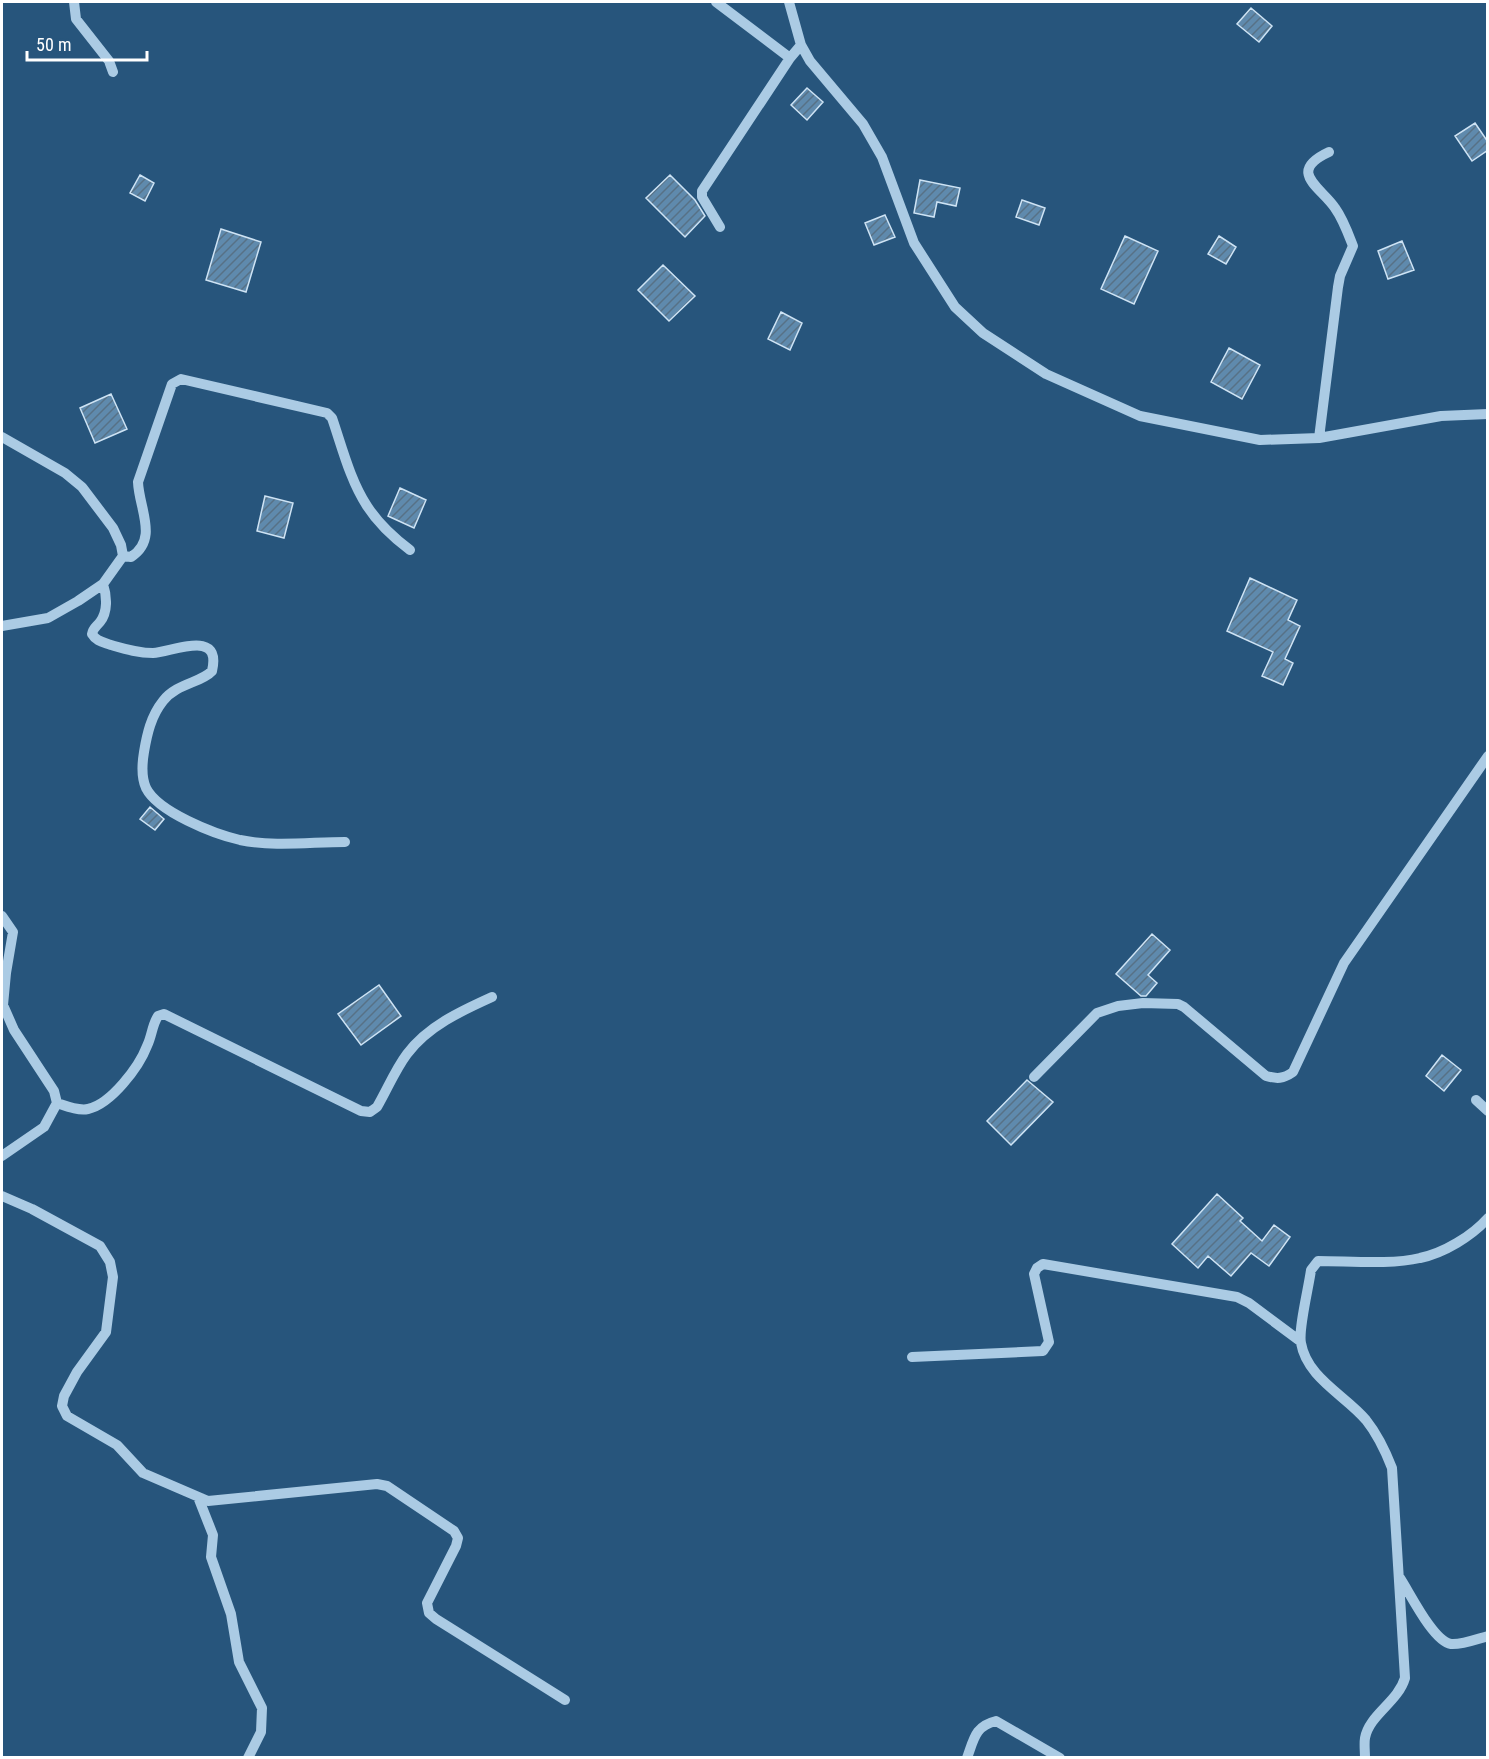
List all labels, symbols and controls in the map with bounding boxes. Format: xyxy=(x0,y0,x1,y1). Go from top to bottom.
scale bar xyxy=(27,24,147,62)
text: 50 m xyxy=(36,34,71,55)

